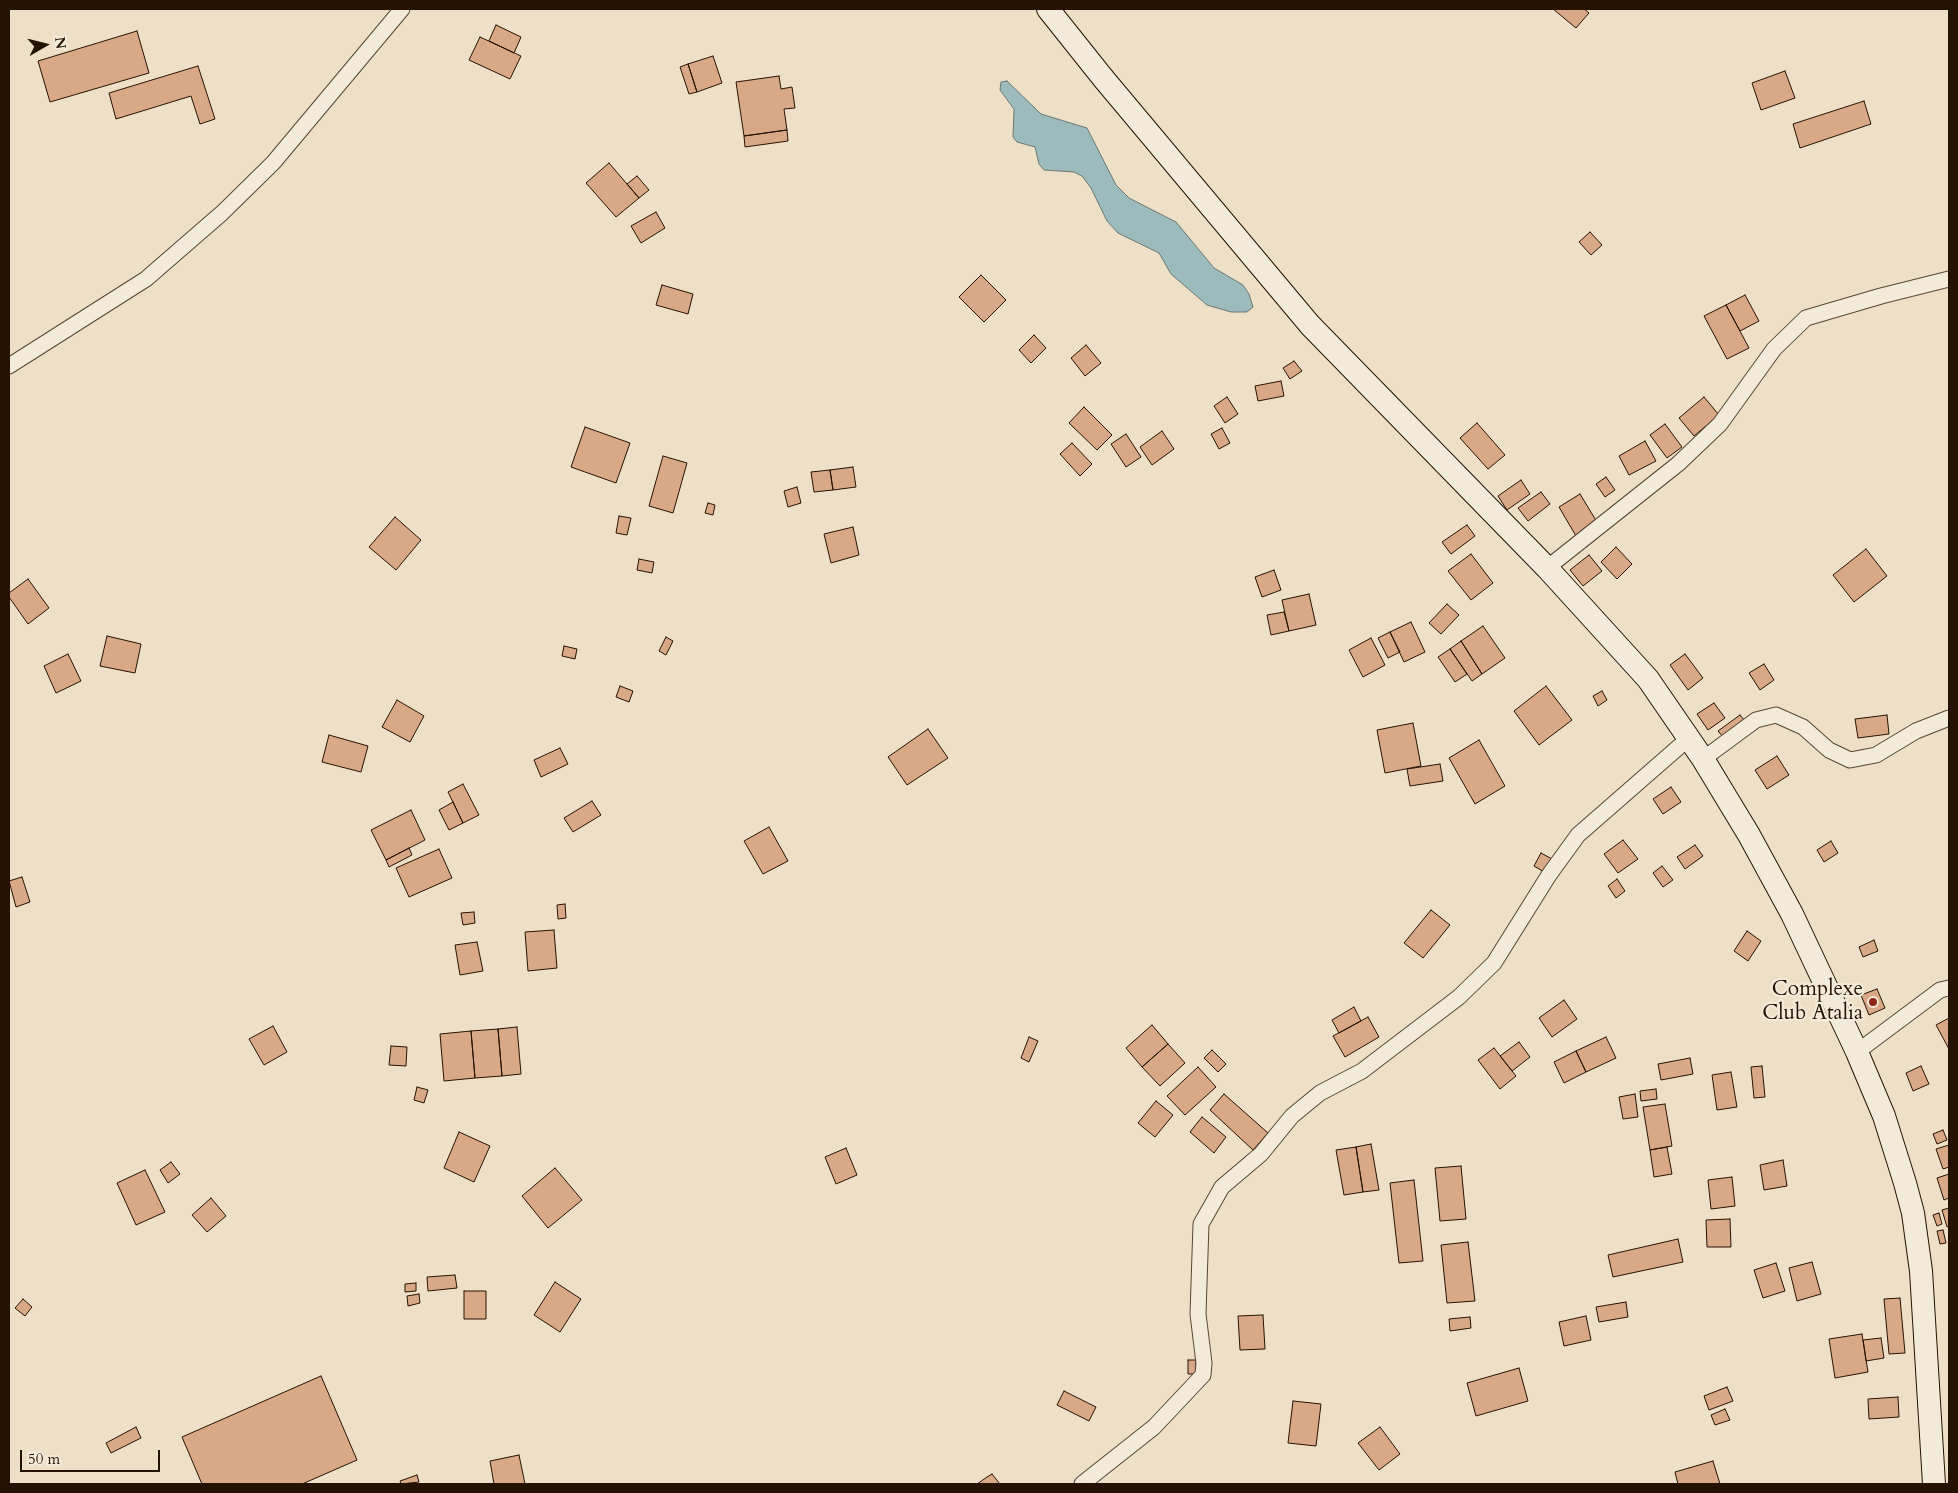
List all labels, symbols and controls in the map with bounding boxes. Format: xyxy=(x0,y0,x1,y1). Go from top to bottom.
north arrow xyxy=(20,20,70,70)
text: N xyxy=(50,36,71,50)
place label: Complexe Club Atalia xyxy=(1762,977,1863,1027)
marker: Complexe Club Atalia xyxy=(1867,996,1879,1008)
scale bar xyxy=(22,1440,162,1472)
text: 50 m xyxy=(28,1449,60,1469)

